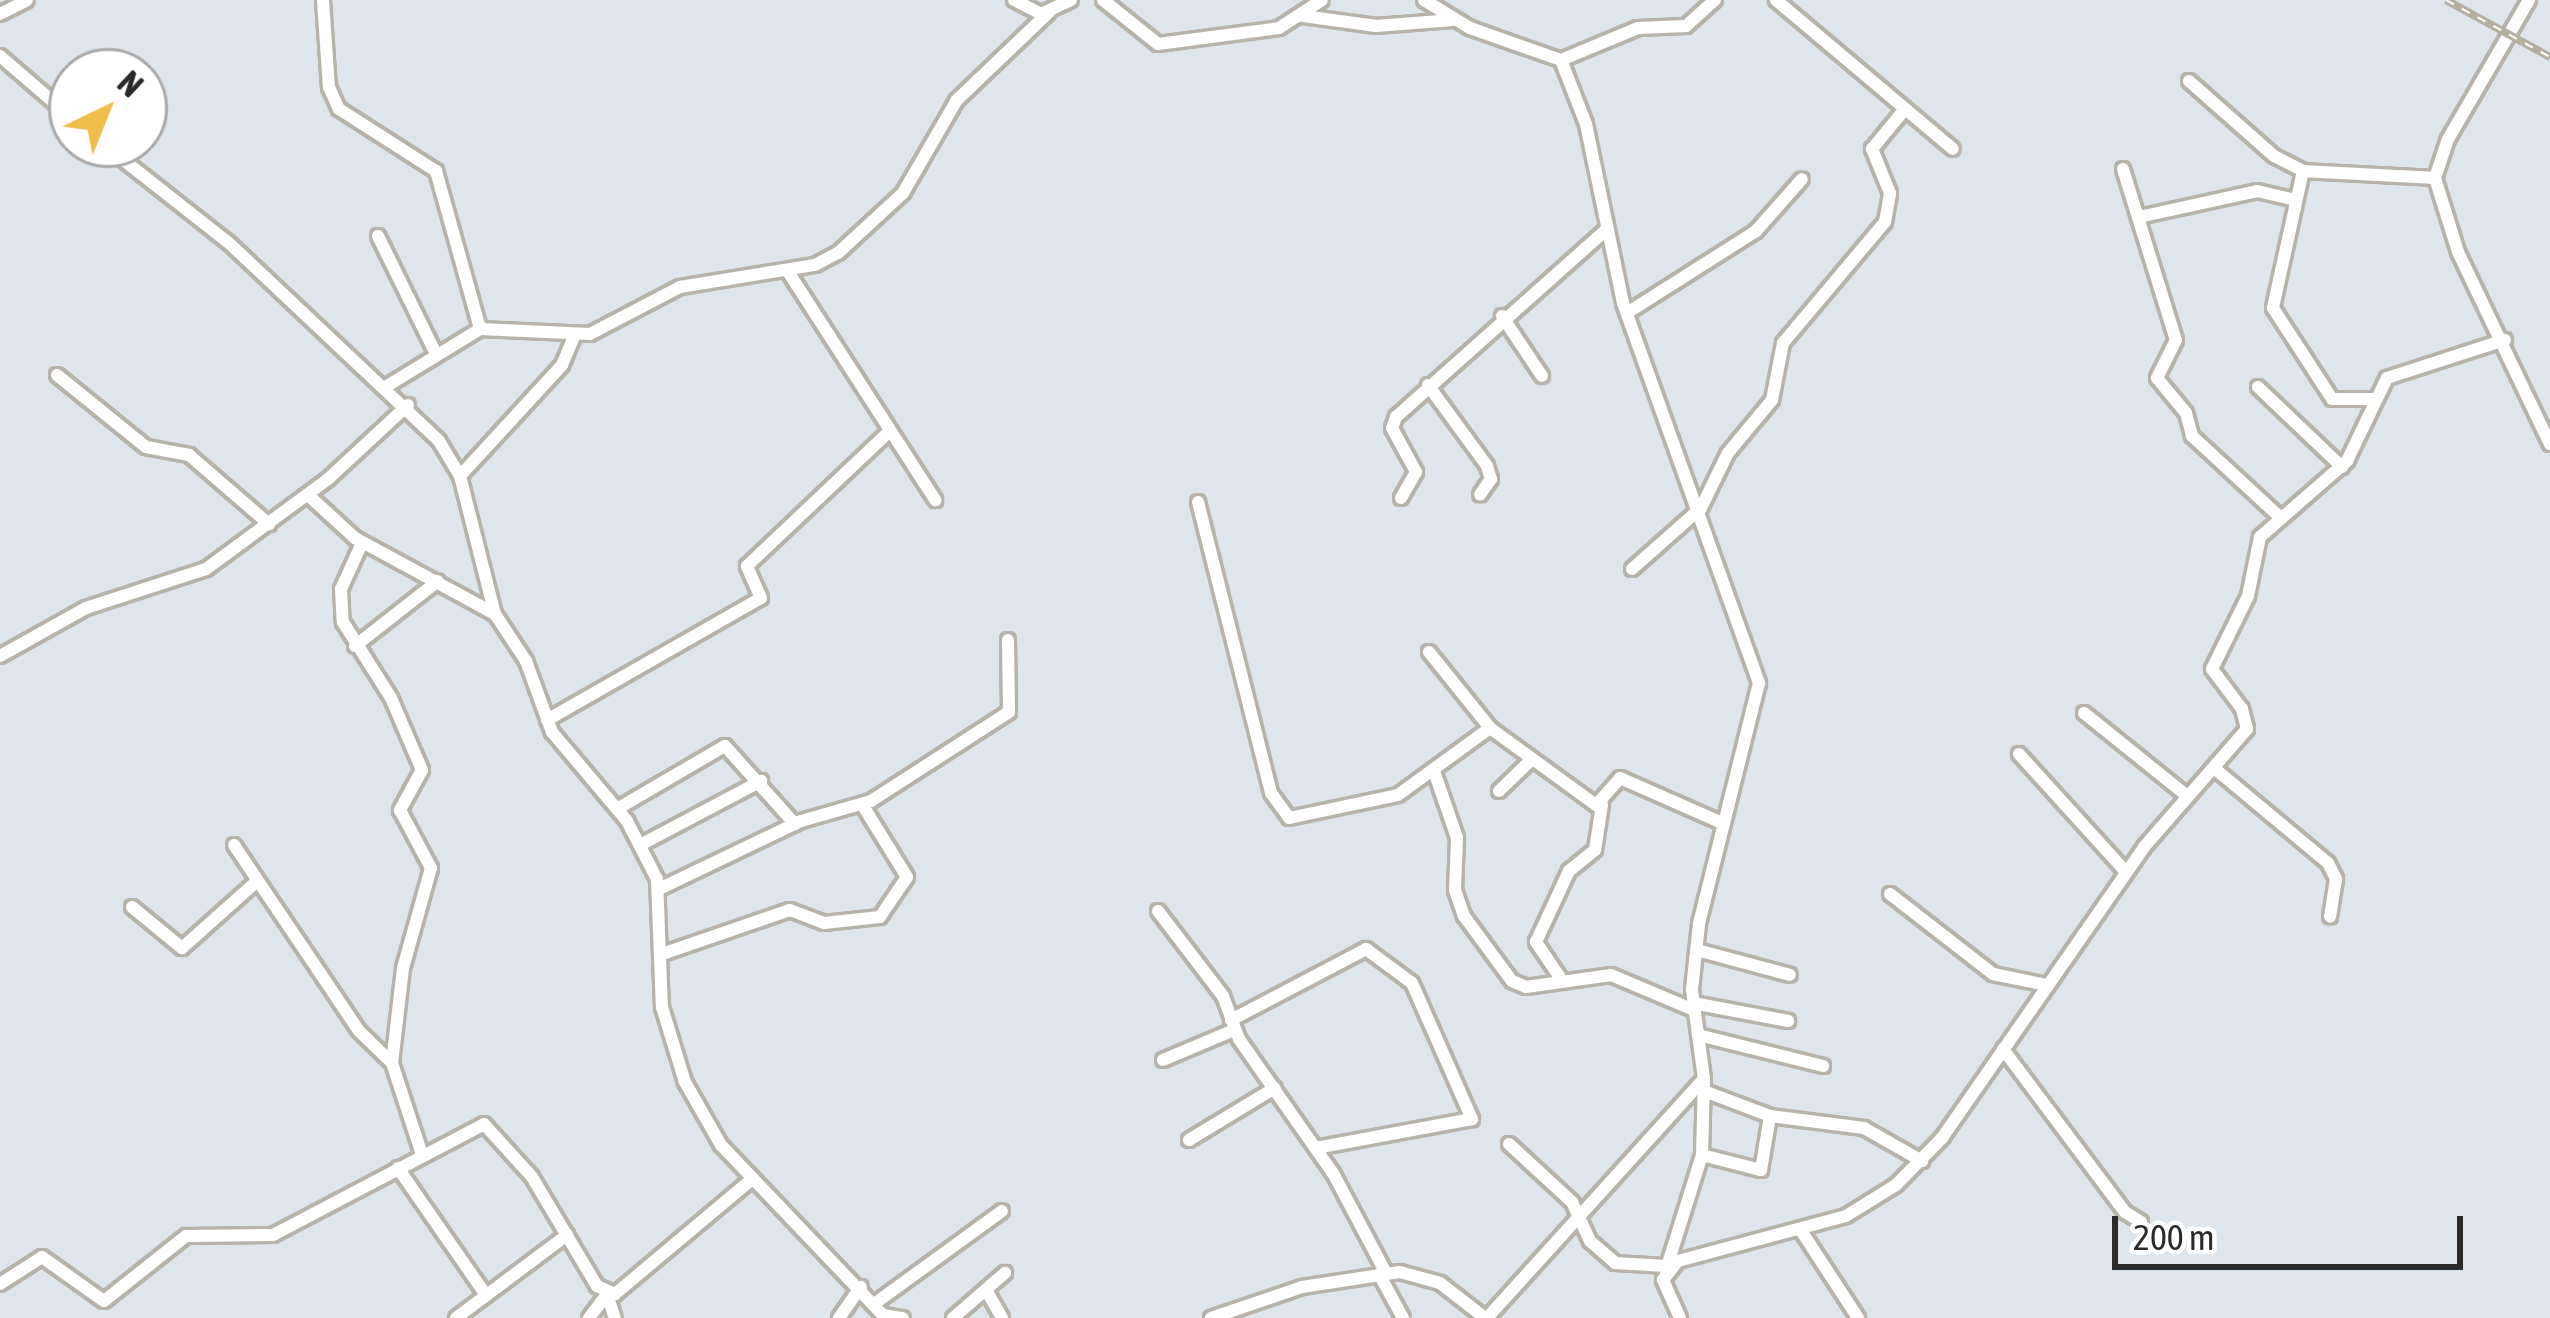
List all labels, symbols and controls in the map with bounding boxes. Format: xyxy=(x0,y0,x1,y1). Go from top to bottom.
north arrow xyxy=(48,48,168,168)
text: N xyxy=(110,63,151,104)
scale bar xyxy=(2118,1192,2469,1266)
text: 200 m xyxy=(2133,1216,2215,1258)

